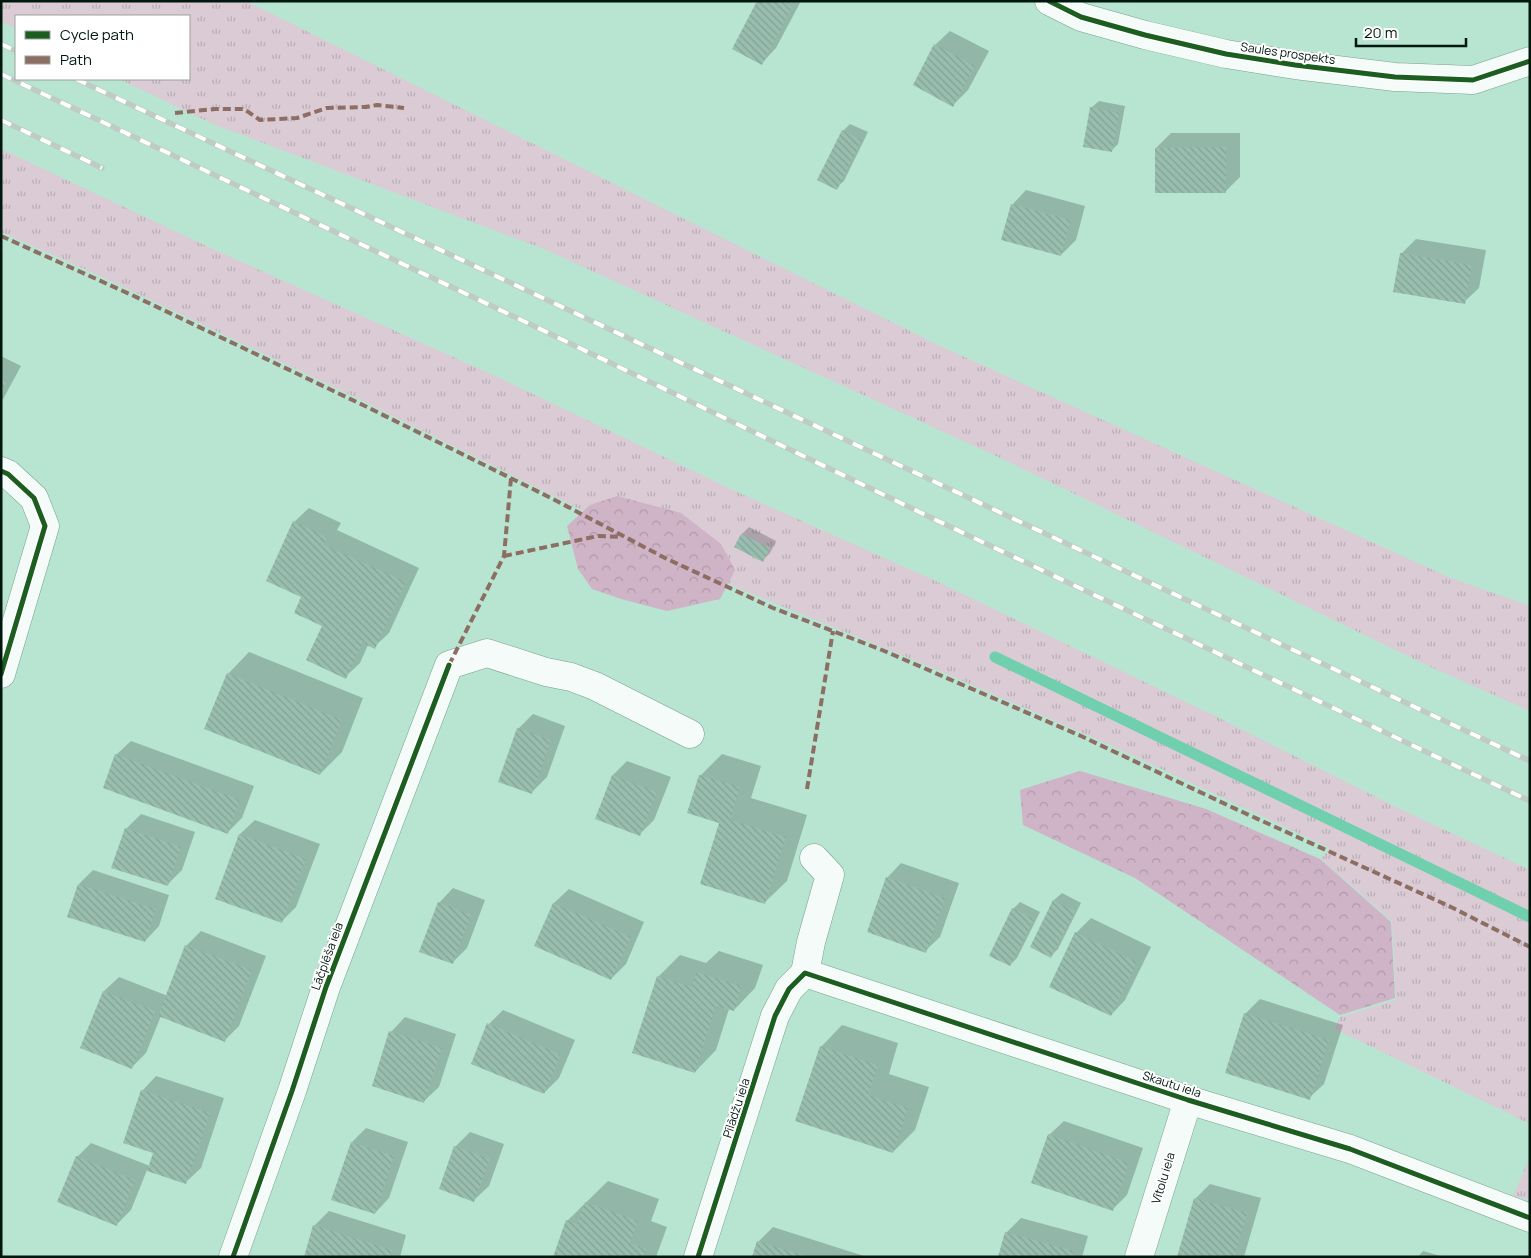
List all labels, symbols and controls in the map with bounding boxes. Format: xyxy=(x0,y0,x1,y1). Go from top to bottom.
legend xyxy=(15,15,190,80)
scale bar xyxy=(1356,15,1466,47)
text: 20 m xyxy=(1364,22,1397,43)
text: Cycle path xyxy=(60,24,134,45)
street label: Saules prospekts xyxy=(1240,38,1336,68)
text: Path xyxy=(60,49,92,70)
street label: Lāčplēša iela xyxy=(307,920,347,992)
street label: Skautu iela xyxy=(1140,1067,1204,1101)
street label: Pīlādžu iela xyxy=(718,1076,754,1140)
street label: Vītolu iela xyxy=(1147,1150,1179,1206)

